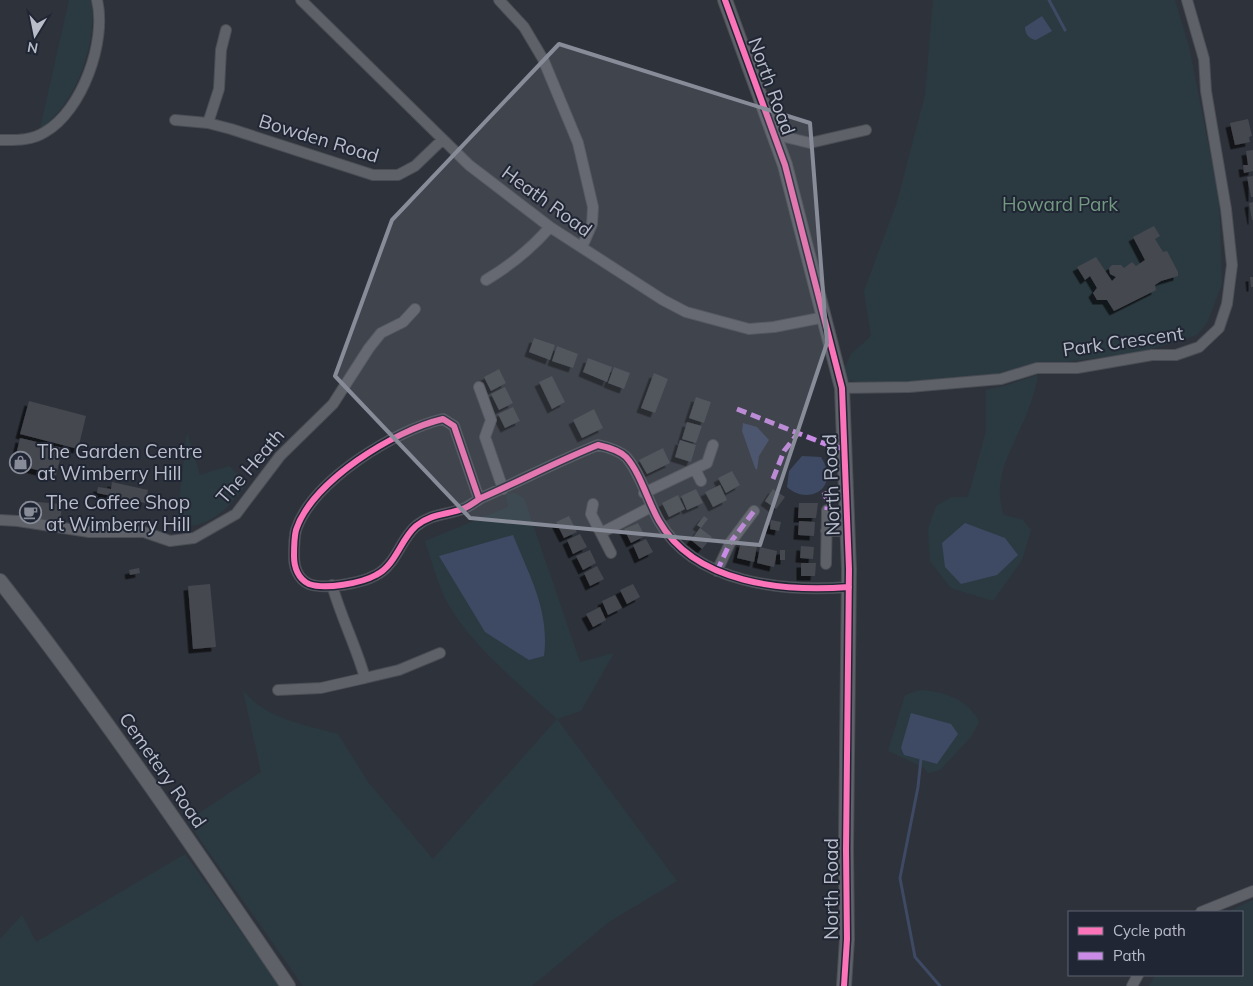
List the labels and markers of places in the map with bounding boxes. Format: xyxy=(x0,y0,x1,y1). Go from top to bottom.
place label: The Garden Centre at Wimberry Hill xyxy=(37,439,202,485)
shop icon: The Garden Centre at Wimberry Hill xyxy=(9,450,33,474)
place label: The Coffee Shop at Wimberry Hill xyxy=(46,490,191,536)
cafe icon: The Coffee Shop at Wimberry Hill xyxy=(18,501,42,525)

